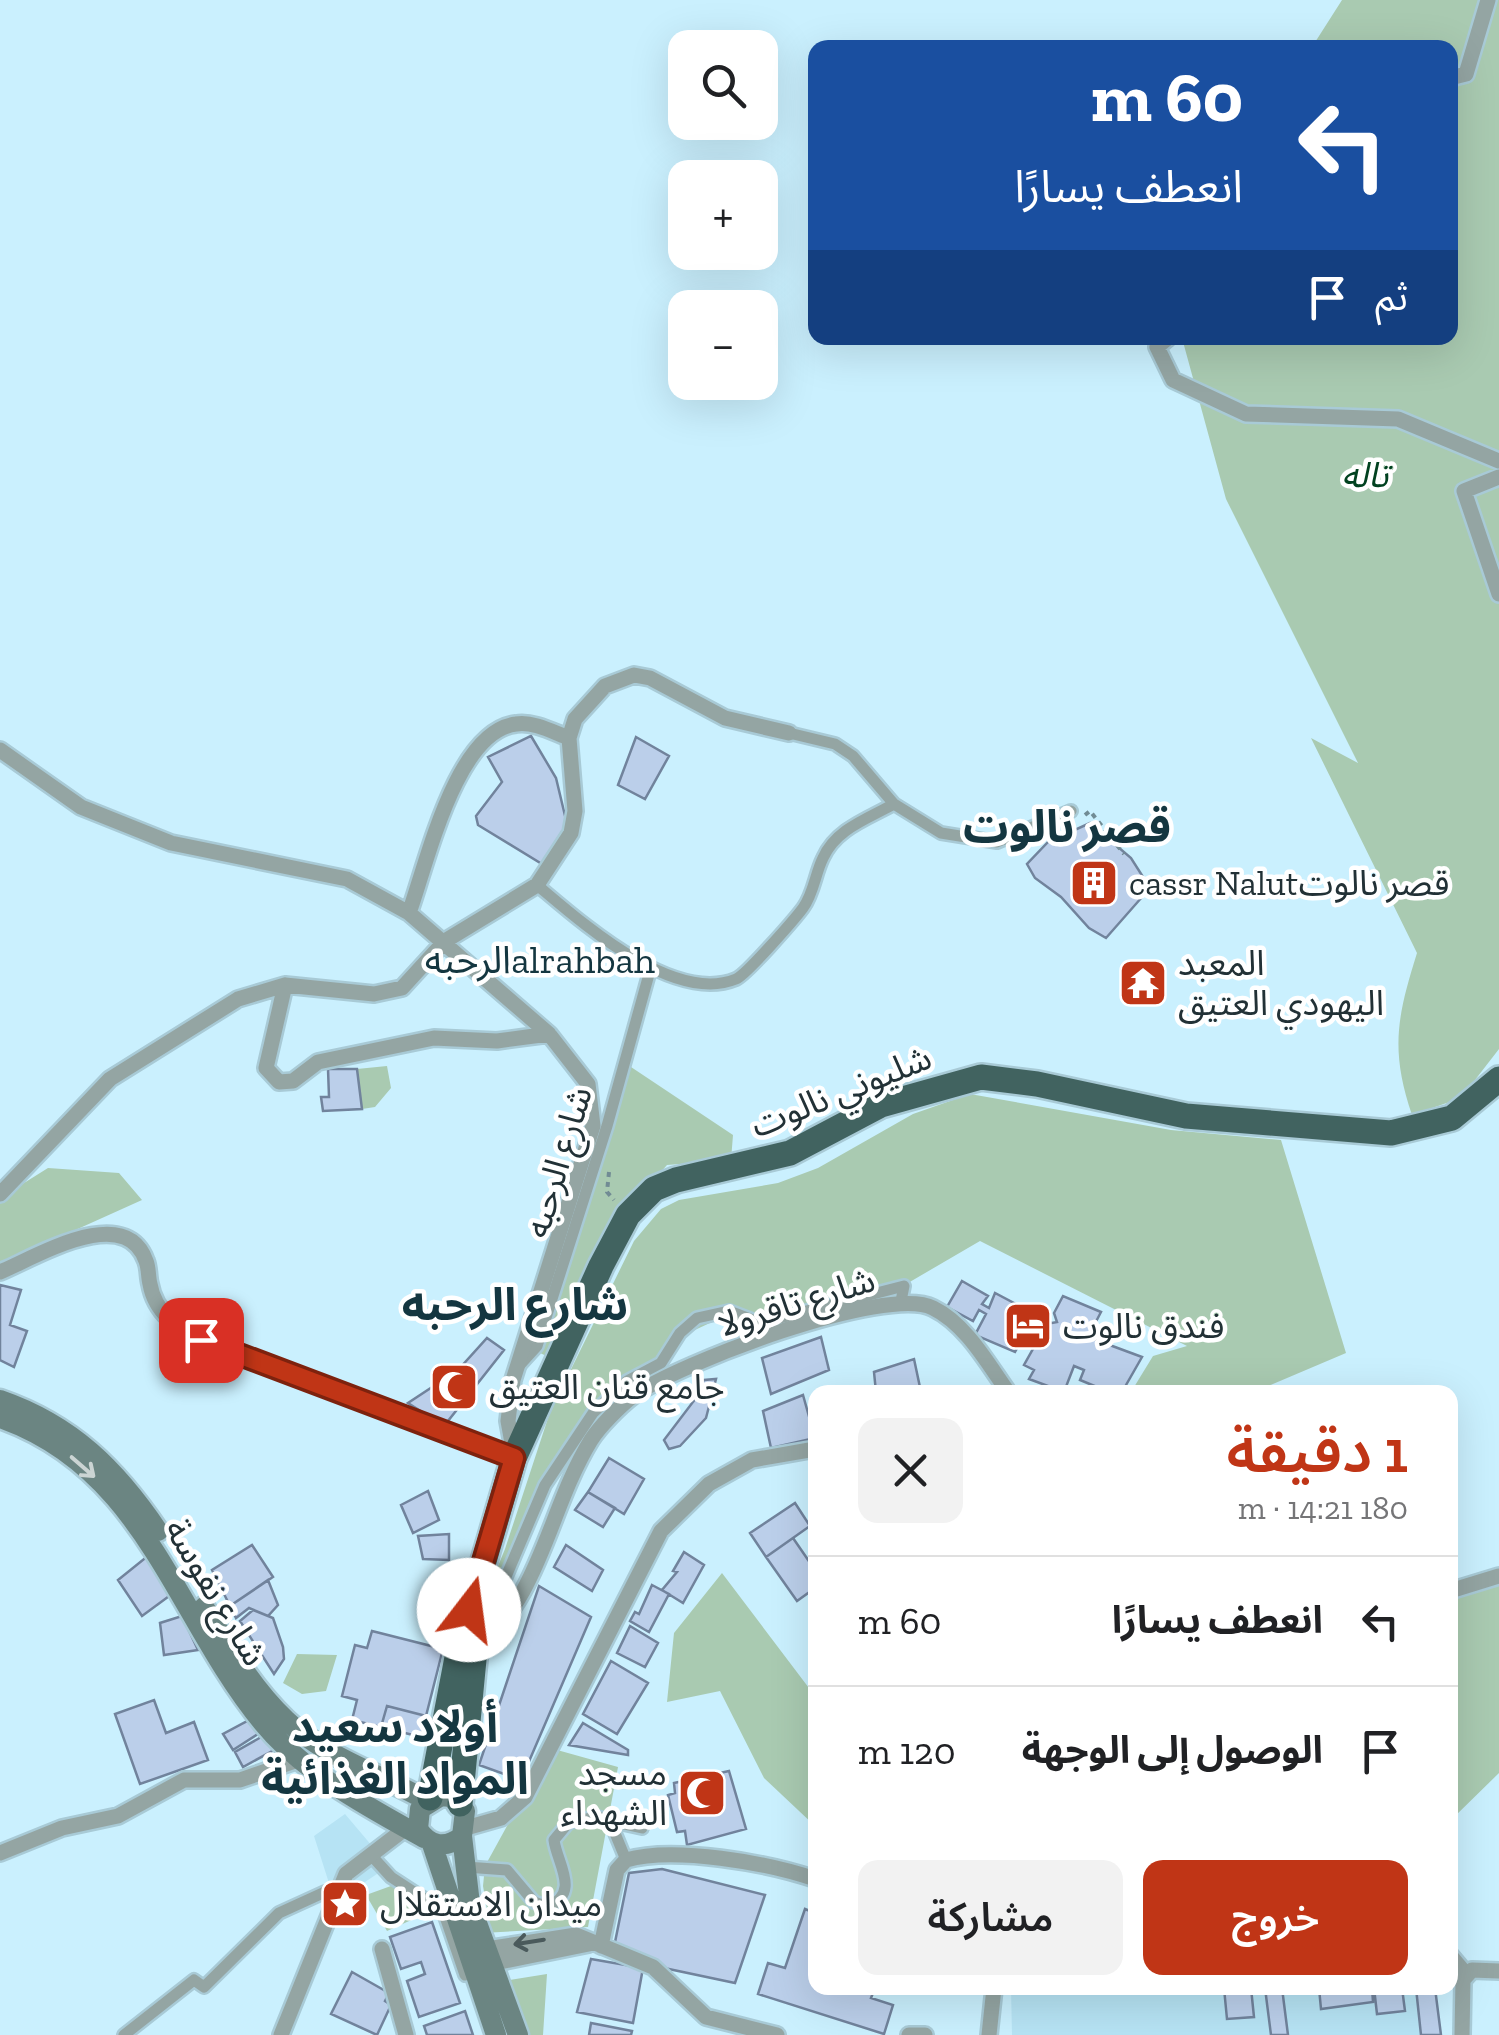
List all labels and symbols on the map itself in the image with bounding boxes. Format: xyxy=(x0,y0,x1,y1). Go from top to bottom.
park label: تاله xyxy=(1342,454,1393,496)
district label: قصر نالوت xyxy=(963,800,1171,854)
building icon: cassr Nalutقصر نالوت xyxy=(1068,857,1120,909)
place label: cassr Nalutقصر نالوت xyxy=(1129,862,1449,904)
district label: الرحبهalrahbah xyxy=(425,937,655,983)
place label: المعبد اليهودي العتيق xyxy=(1178,942,1384,1030)
temple icon: المعبد اليهودي العتيق xyxy=(1117,957,1169,1009)
street label: شليوني نالوت xyxy=(745,1036,940,1152)
street label: شارع الرحبه xyxy=(515,1081,606,1244)
street label: شارع تاقرولا xyxy=(712,1258,881,1351)
district label: شارع الرحبه xyxy=(402,1278,628,1338)
pin xyxy=(159,1298,244,1383)
hotel icon: فندق نالوت xyxy=(1002,1300,1054,1352)
place label: فندق نالوت xyxy=(1063,1305,1224,1347)
mosque icon: جامع قنان العتيق xyxy=(428,1361,480,1413)
place label: جامع قنان العتيق xyxy=(489,1366,725,1413)
one-way arrow xyxy=(70,1455,95,1478)
street label: شارع نفوسة xyxy=(152,1511,276,1676)
position arrow xyxy=(417,1558,521,1662)
district label: أولاد سعيد المواد الغذائية xyxy=(261,1698,529,1806)
place label: مسجد الشهداء xyxy=(561,1752,667,1834)
mosque icon: مسجد الشهداء xyxy=(676,1767,728,1819)
place icon: ميدان الاستقلال xyxy=(319,1878,371,1930)
place label: ميدان الاستقلال xyxy=(380,1883,602,1925)
one-way arrow xyxy=(513,1933,545,1952)

